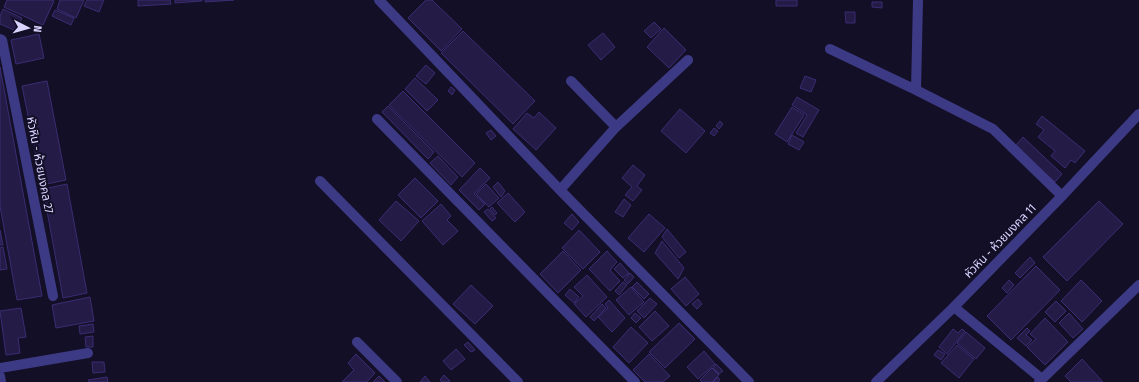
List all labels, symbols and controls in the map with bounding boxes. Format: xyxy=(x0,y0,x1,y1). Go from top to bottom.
north arrow xyxy=(8,8,48,48)
text: N xyxy=(31,25,44,33)
street label: หัวหิน - ห้วยมงคล 27 xyxy=(24,115,56,215)
street label: หัวหิน - ห้วยมงคล 11 xyxy=(961,201,1039,281)

